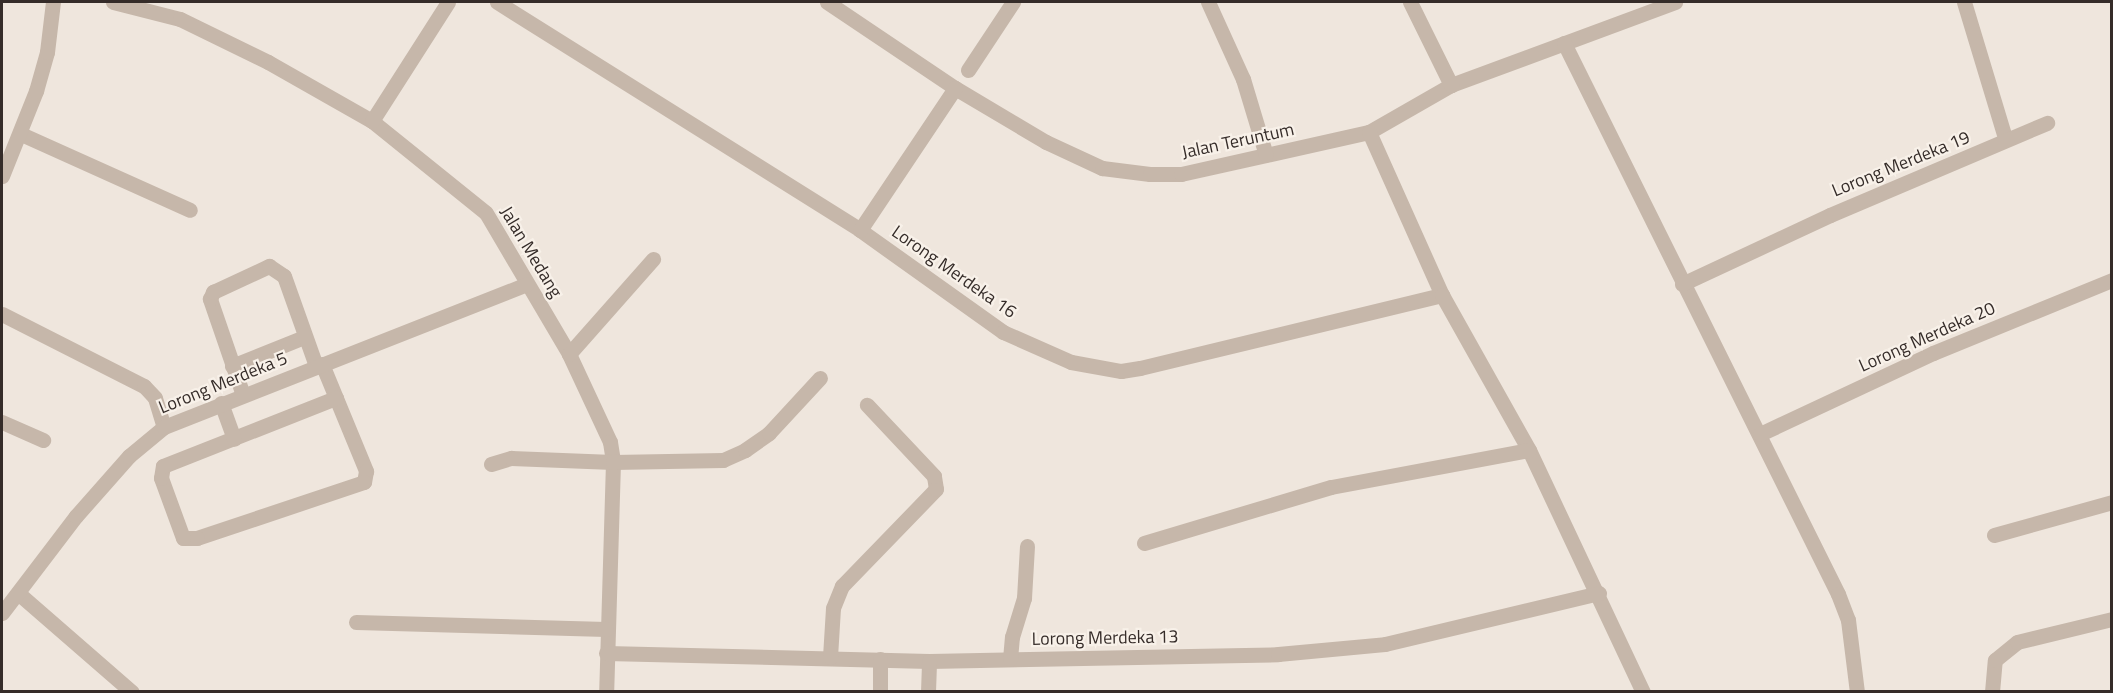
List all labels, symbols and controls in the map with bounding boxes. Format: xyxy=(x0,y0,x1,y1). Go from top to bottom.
street label: Jalan Teruntum xyxy=(1180,119,1296,163)
street label: Lorong Merdeka 19 xyxy=(1829,126,1973,202)
street label: Jalan Medang xyxy=(495,202,567,302)
street label: Lorong Merdeka 16 xyxy=(888,221,1020,323)
street label: Lorong Merdeka 20 xyxy=(1856,297,1998,377)
street label: Lorong Merdeka 5 xyxy=(156,347,290,419)
street label: Lorong Merdeka 13 xyxy=(1031,626,1179,650)

